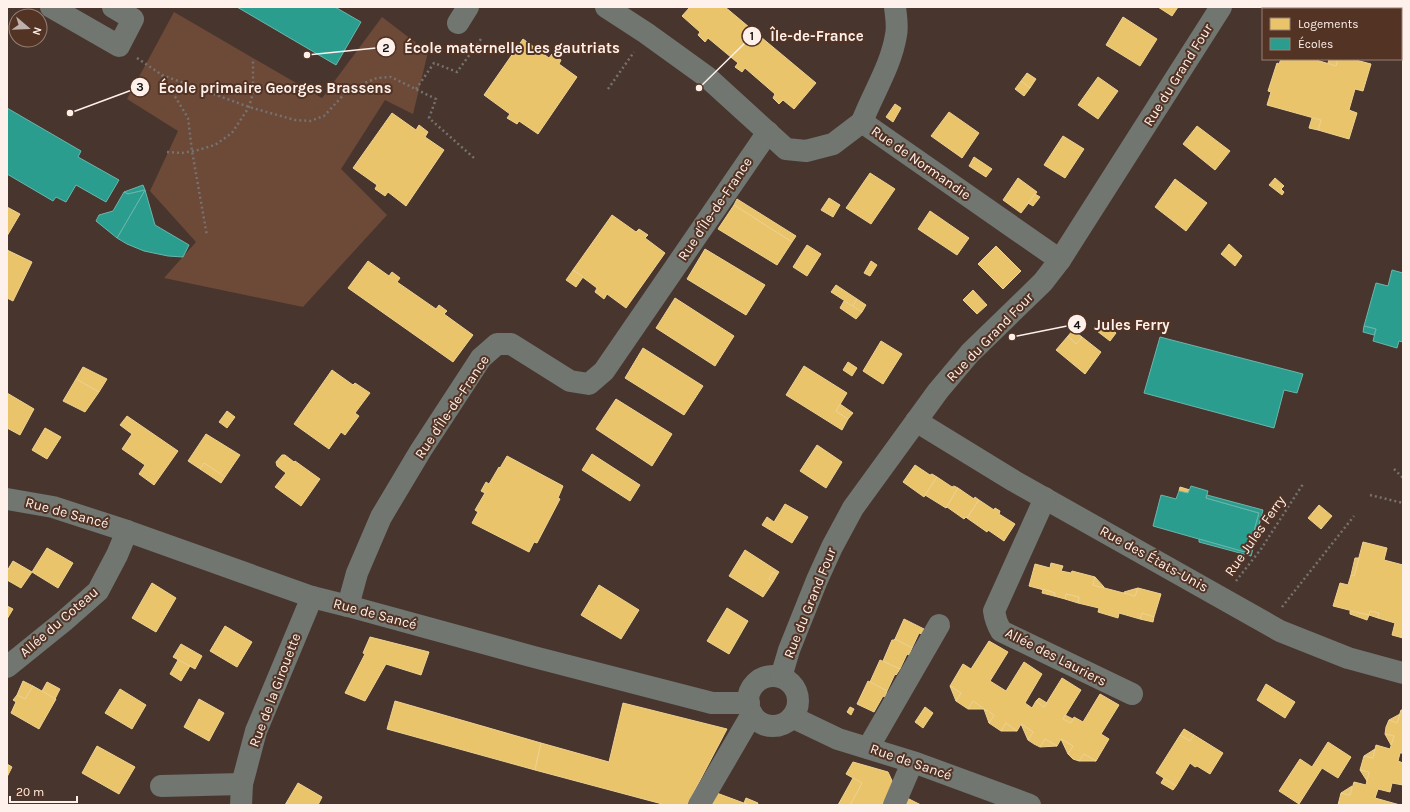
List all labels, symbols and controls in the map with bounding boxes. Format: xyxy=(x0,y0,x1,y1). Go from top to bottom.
north arrow xyxy=(8,8,48,48)
legend xyxy=(1262,8,1402,60)
text: Logements xyxy=(1298,17,1359,31)
street label: Rue du Grand Four xyxy=(1140,20,1217,129)
callout: Île-de-France xyxy=(742,23,871,50)
text: N xyxy=(30,25,44,37)
text: Île-de-France xyxy=(769,26,864,45)
text: 1 xyxy=(750,29,754,43)
callout: École maternelle Les gautriats xyxy=(376,34,627,61)
text: Écoles xyxy=(1298,36,1333,51)
text: École maternelle Les gautriats xyxy=(404,38,620,57)
text: 2 xyxy=(382,41,390,55)
callout: École primaire Georges Brassens xyxy=(130,74,399,101)
text: École primaire Georges Brassens xyxy=(158,78,392,97)
text: 3 xyxy=(136,80,144,94)
street label: Rue de Normandie xyxy=(868,122,974,204)
street label: Rue d'Île-de-France xyxy=(674,154,756,264)
street label: Rue du Grand Four xyxy=(943,288,1038,385)
callout: Jules Ferry xyxy=(1067,311,1178,338)
text: Jules Ferry xyxy=(1094,316,1170,334)
text: 4 xyxy=(1073,318,1081,332)
street label: Rue d'Île-de-France xyxy=(411,352,493,462)
street label: Rue Jules Ferry xyxy=(1221,492,1289,579)
street label: Rue de Sancé xyxy=(24,494,110,532)
street label: Rue des États-Unis xyxy=(1097,521,1212,596)
street label: Rue du Grand Four xyxy=(780,544,840,661)
street label: Allée du Coteau xyxy=(16,583,102,661)
street label: Rue de Sancé xyxy=(332,595,418,633)
street label: Allée des Lauriers xyxy=(1003,624,1109,690)
street label: Rue de la Girouette xyxy=(245,631,305,749)
street label: Rue de Sancé xyxy=(868,740,954,784)
scale bar xyxy=(10,778,77,804)
text: 20 m xyxy=(16,785,44,799)

